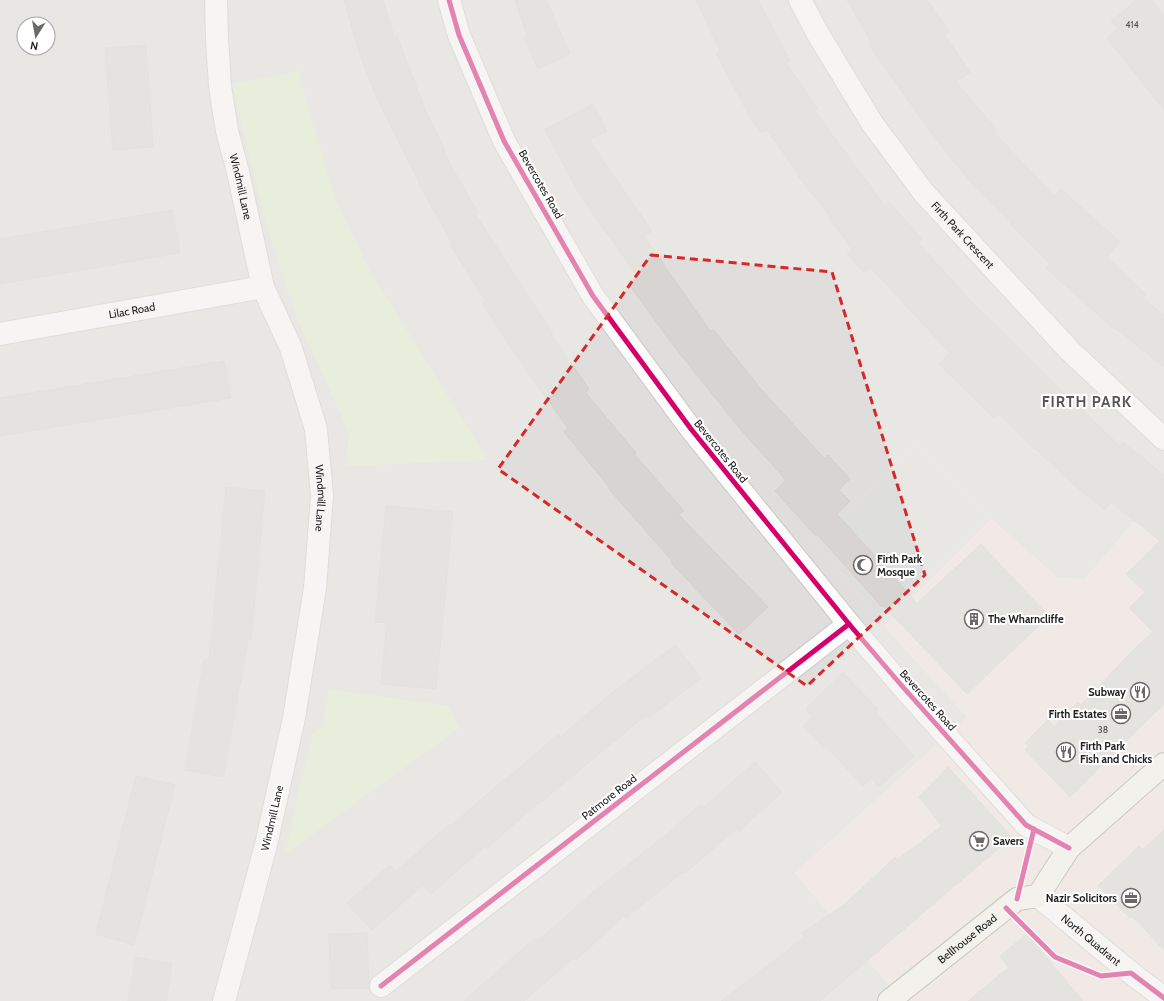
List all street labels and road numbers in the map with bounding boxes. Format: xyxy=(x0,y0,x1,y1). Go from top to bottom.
street label: Bevercotes Road xyxy=(516,147,566,221)
street label: Windmill Lane xyxy=(226,152,255,221)
street label: Firth Park Crescent xyxy=(928,198,998,272)
street label: Lilac Road xyxy=(107,299,156,321)
street label: Bevercotes Road xyxy=(691,416,751,486)
street label: Windmill Lane xyxy=(312,464,329,532)
street label: Bevercotes Road xyxy=(897,667,959,733)
street label: Patmore Road xyxy=(579,771,639,823)
street label: Windmill Lane xyxy=(258,783,286,852)
street label: Bellhouse Road xyxy=(935,911,1000,967)
street label: North Quadrant xyxy=(1058,911,1124,969)

